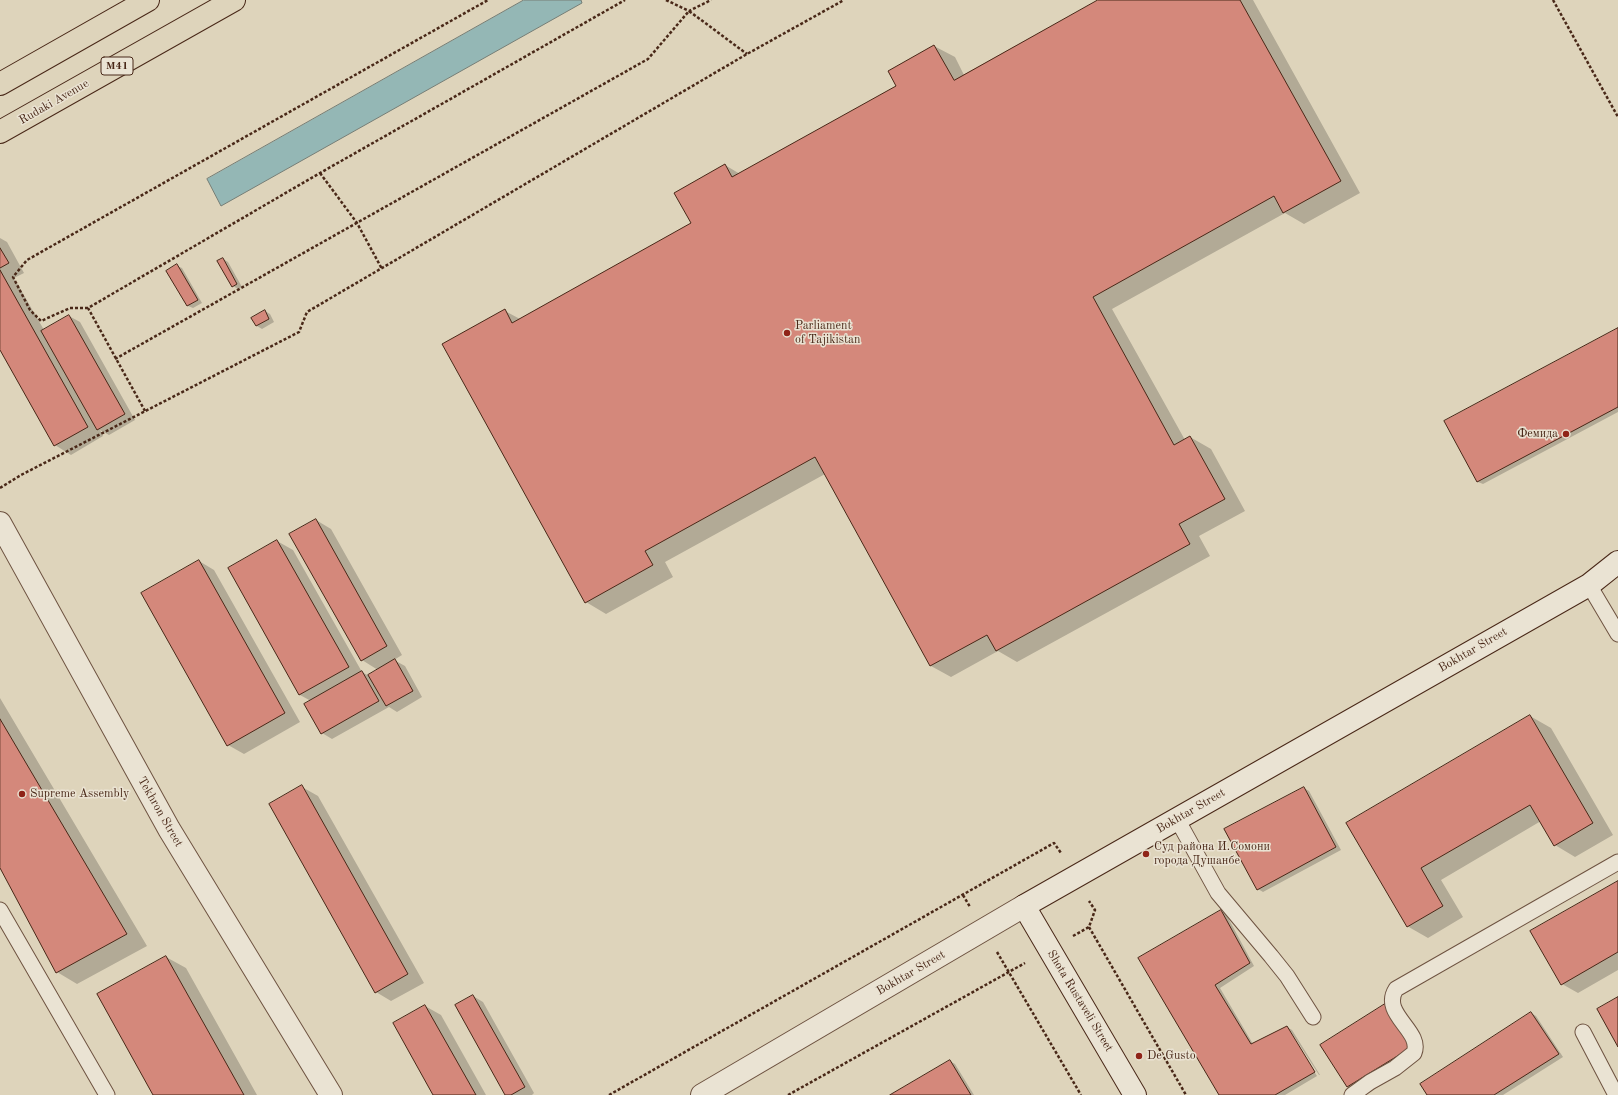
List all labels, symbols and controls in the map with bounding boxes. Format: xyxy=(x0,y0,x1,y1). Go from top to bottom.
road number: M41 xyxy=(101,57,133,75)
street label: Rudaki Avenue xyxy=(17,76,91,128)
place label: Parliament of Tajikistan xyxy=(795,319,861,347)
marker: Parliament of Tajikistan xyxy=(782,328,792,338)
place label: Фемида xyxy=(1517,427,1558,441)
marker: Фемида xyxy=(1561,429,1571,439)
street label: Bokhtar Street xyxy=(1436,624,1510,676)
street label: Tekhron Street xyxy=(134,774,186,850)
street label: Bokhtar Street xyxy=(1154,785,1228,837)
place label: Supreme Assembly xyxy=(30,787,129,801)
marker: Supreme Assembly xyxy=(17,789,27,799)
place label: Суд района И.Сомони города Душанбе xyxy=(1154,840,1270,868)
marker: Суд района И.Сомони города Душанбе xyxy=(1141,849,1151,859)
street label: Bokhtar Street xyxy=(874,947,948,999)
street label: Shota Rustaveli Street xyxy=(1044,947,1116,1055)
place label: De Gusto xyxy=(1147,1049,1196,1063)
marker: De Gusto xyxy=(1134,1051,1144,1061)

